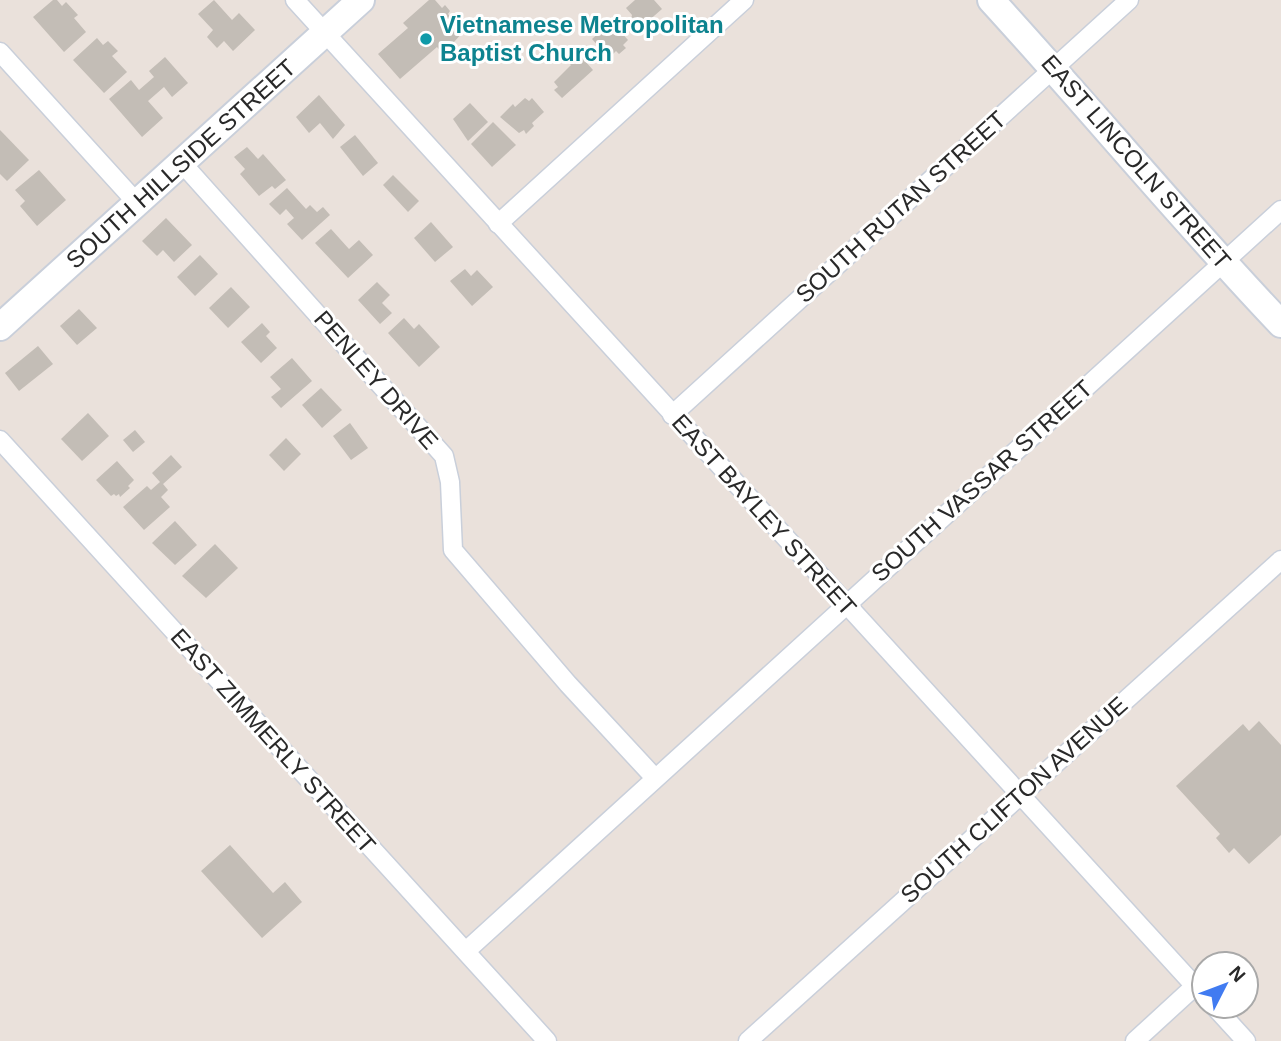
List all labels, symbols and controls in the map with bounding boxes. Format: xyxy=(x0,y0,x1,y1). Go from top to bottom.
place label: Vietnamese Metropolitan Baptist Church xyxy=(440,11,724,66)
marker: Vietnamese Metropolitan Baptist Church xyxy=(418,31,434,47)
street label: EAST LINCOLN STREET xyxy=(1036,49,1237,274)
street label: SOUTH HILLSIDE STREET xyxy=(61,53,301,274)
street label: SOUTH RUTAN STREET xyxy=(790,105,1011,308)
street label: PENLEY DRIVE xyxy=(309,305,444,454)
street label: SOUTH VASSAR STREET xyxy=(866,374,1098,587)
street label: EAST BAYLEY STREET xyxy=(667,408,862,621)
street label: EAST ZIMMERLY STREET xyxy=(166,623,381,858)
street label: SOUTH CLIFTON AVENUE xyxy=(895,691,1132,908)
north arrow xyxy=(1190,950,1260,1020)
text: N xyxy=(1225,962,1250,986)

